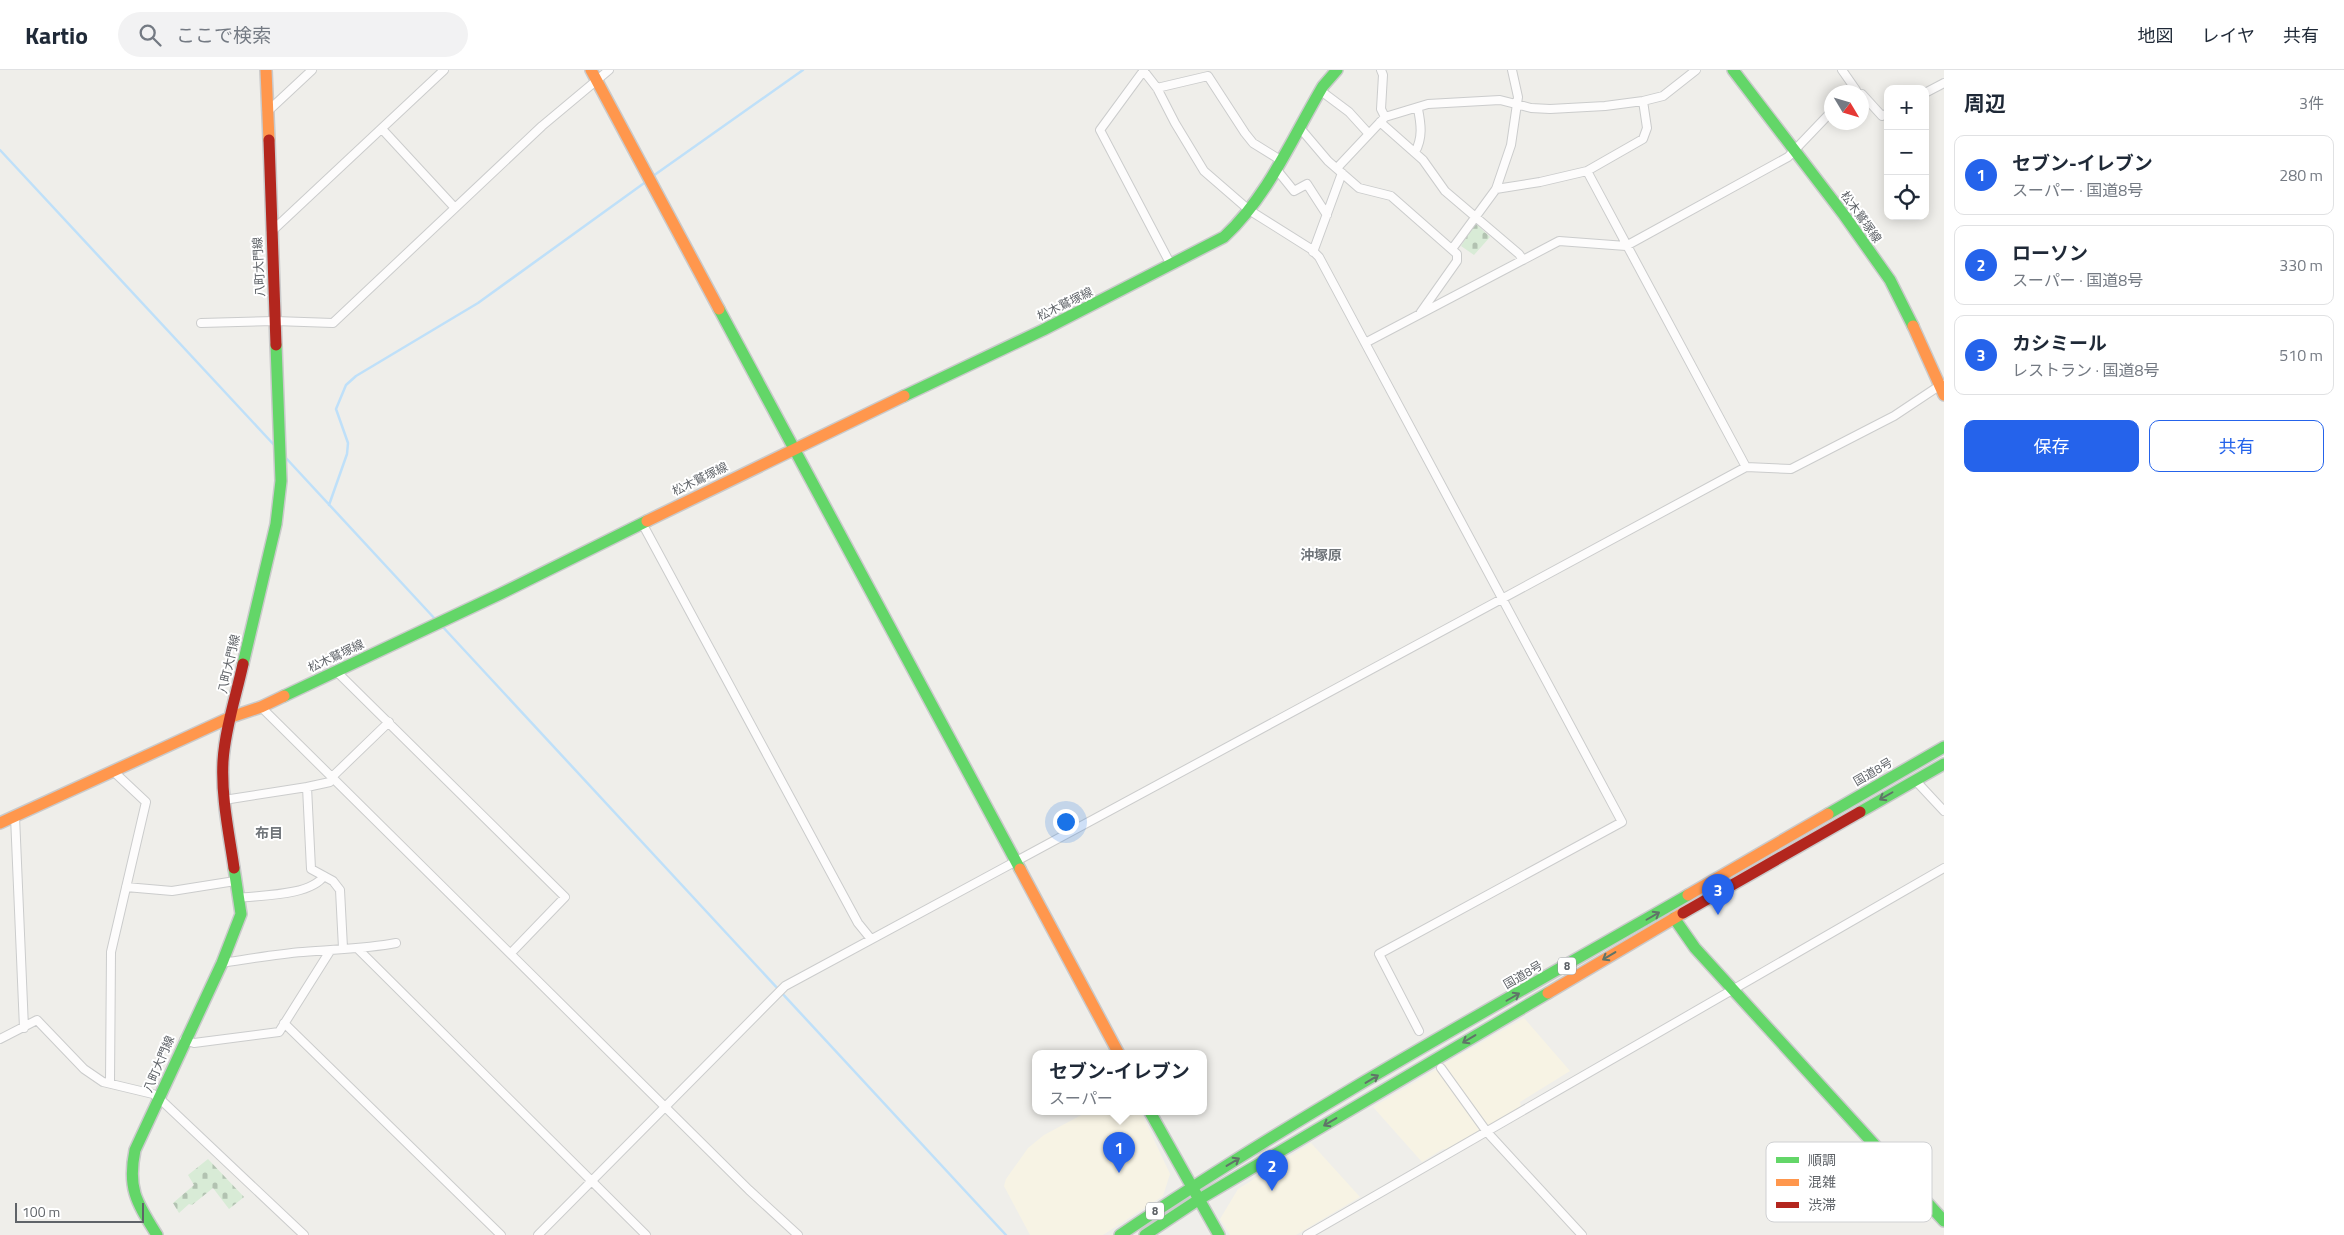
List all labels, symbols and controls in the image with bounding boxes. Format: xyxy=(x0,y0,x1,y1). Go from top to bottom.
search box xyxy=(118,12,468,57)
text: Kartio xyxy=(25,17,88,53)
text: ここで検索 xyxy=(176,20,271,49)
icon: search xyxy=(136,21,164,49)
text: 地図 xyxy=(2138,22,2174,49)
text: レイヤ xyxy=(2202,22,2255,49)
text: 共有 xyxy=(2283,22,2319,49)
north arrow xyxy=(1824,85,1869,130)
map controls xyxy=(1884,85,1929,220)
button: + xyxy=(1884,85,1929,130)
text: 周辺 xyxy=(1964,87,2006,119)
text: 3件 xyxy=(2299,91,2324,115)
button: − xyxy=(1884,130,1929,175)
text: セブン-イレブン xyxy=(2012,148,2153,177)
text: 1 xyxy=(1977,163,1985,187)
text: 280 m xyxy=(2279,163,2323,187)
button: locate xyxy=(1884,175,1929,220)
text: スーパー · 国道8号 xyxy=(2012,178,2143,202)
street label: 松木鷲塚線 xyxy=(1836,187,1887,247)
street label: 八町大門線 xyxy=(247,237,270,297)
text: ローソン xyxy=(2012,238,2088,267)
text: 2 xyxy=(1977,253,1985,277)
text: 330 m xyxy=(2279,253,2323,277)
text: スーパー · 国道8号 xyxy=(2012,268,2143,292)
street label: 松木鷲塚線 xyxy=(1034,282,1096,325)
text: カシミール xyxy=(2012,328,2107,357)
text: 3 xyxy=(1977,343,1985,367)
text: 510 m xyxy=(2279,343,2323,367)
text: レストラン · 国道8号 xyxy=(2012,358,2159,382)
button: 保存 xyxy=(1964,420,2139,472)
button: 共有 xyxy=(2149,420,2324,472)
street label: 松木鷲塚線 xyxy=(669,457,731,500)
district label: 沖塚原 xyxy=(1300,544,1342,565)
street label: 八町大門線 xyxy=(213,633,245,695)
street label: 松木鷲塚線 xyxy=(305,634,367,677)
street label: 国道8号 xyxy=(1849,753,1896,790)
one-way arrow xyxy=(1880,792,1894,802)
your location xyxy=(1053,809,1079,835)
district label: 布目 xyxy=(255,822,283,843)
pin: 3 xyxy=(1702,874,1734,915)
one-way arrow xyxy=(1646,910,1660,920)
one-way arrow xyxy=(1603,952,1617,962)
street label: 国道8号 xyxy=(1499,956,1546,993)
road number: 8 xyxy=(1558,958,1576,974)
one-way arrow xyxy=(1505,991,1519,1001)
street label: 八町大門線 xyxy=(138,1032,179,1095)
one-way arrow xyxy=(1463,1035,1477,1045)
popup xyxy=(1032,1050,1207,1115)
text: セブン-イレブン xyxy=(1049,1056,1190,1085)
one-way arrow xyxy=(1365,1073,1379,1083)
text: スーパー xyxy=(1049,1086,1113,1110)
one-way arrow xyxy=(1323,1117,1337,1127)
pin: 1 xyxy=(1103,1132,1135,1173)
legend xyxy=(1766,1142,1932,1222)
text: 順調 xyxy=(1808,1149,1836,1170)
pin: 2 xyxy=(1256,1150,1288,1191)
one-way arrow xyxy=(1225,1156,1239,1166)
text: 混雑 xyxy=(1808,1171,1836,1192)
text: 渋滞 xyxy=(1808,1194,1836,1215)
scale bar xyxy=(15,1200,144,1223)
text: 100 m xyxy=(22,1201,60,1222)
road number: 8 xyxy=(1146,1202,1164,1220)

